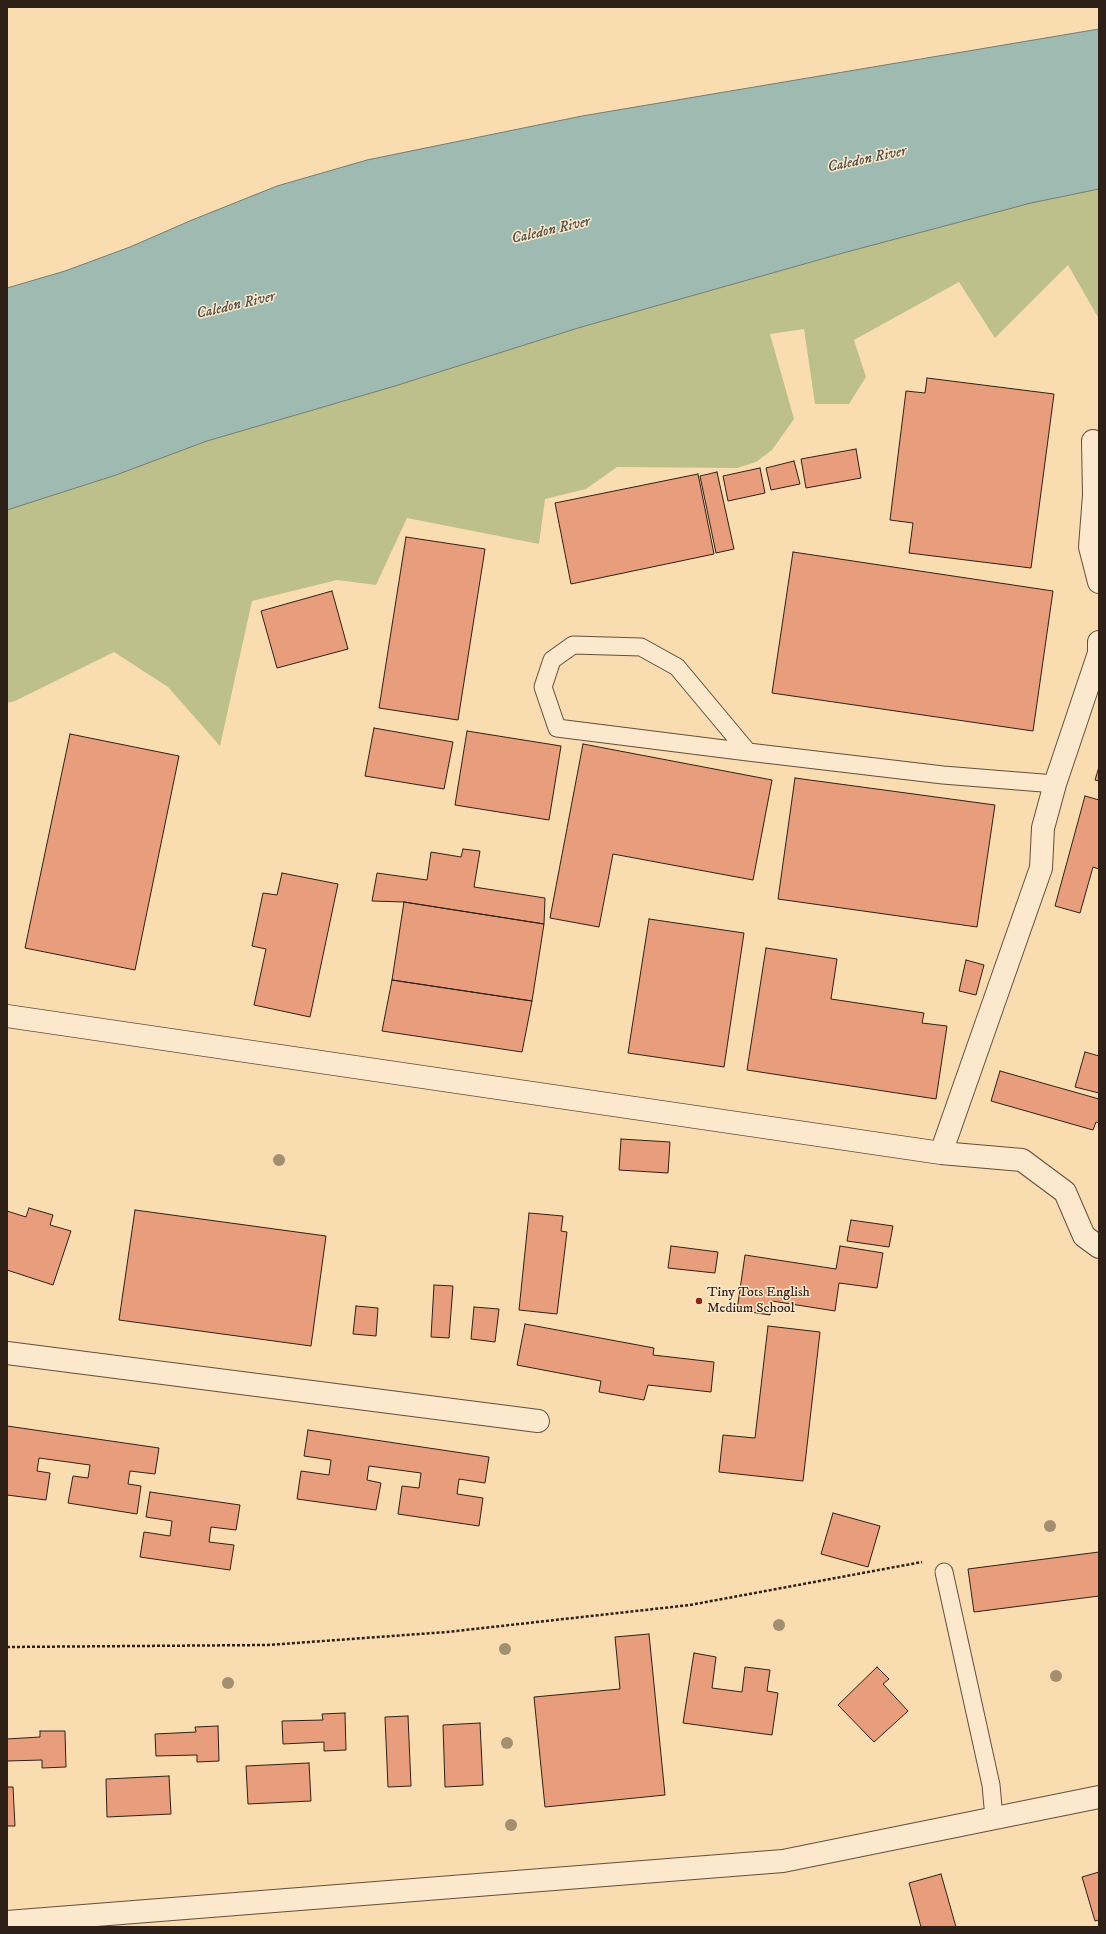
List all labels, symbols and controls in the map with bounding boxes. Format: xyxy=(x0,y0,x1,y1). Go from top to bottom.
water label: Caledon River xyxy=(826,143,908,177)
water label: Caledon River xyxy=(510,213,592,249)
water label: Caledon River xyxy=(195,288,277,324)
place label: Tiny Tots English Medium School xyxy=(707,1285,810,1318)
marker: Tiny Tots English Medium School xyxy=(694,1296,704,1306)

